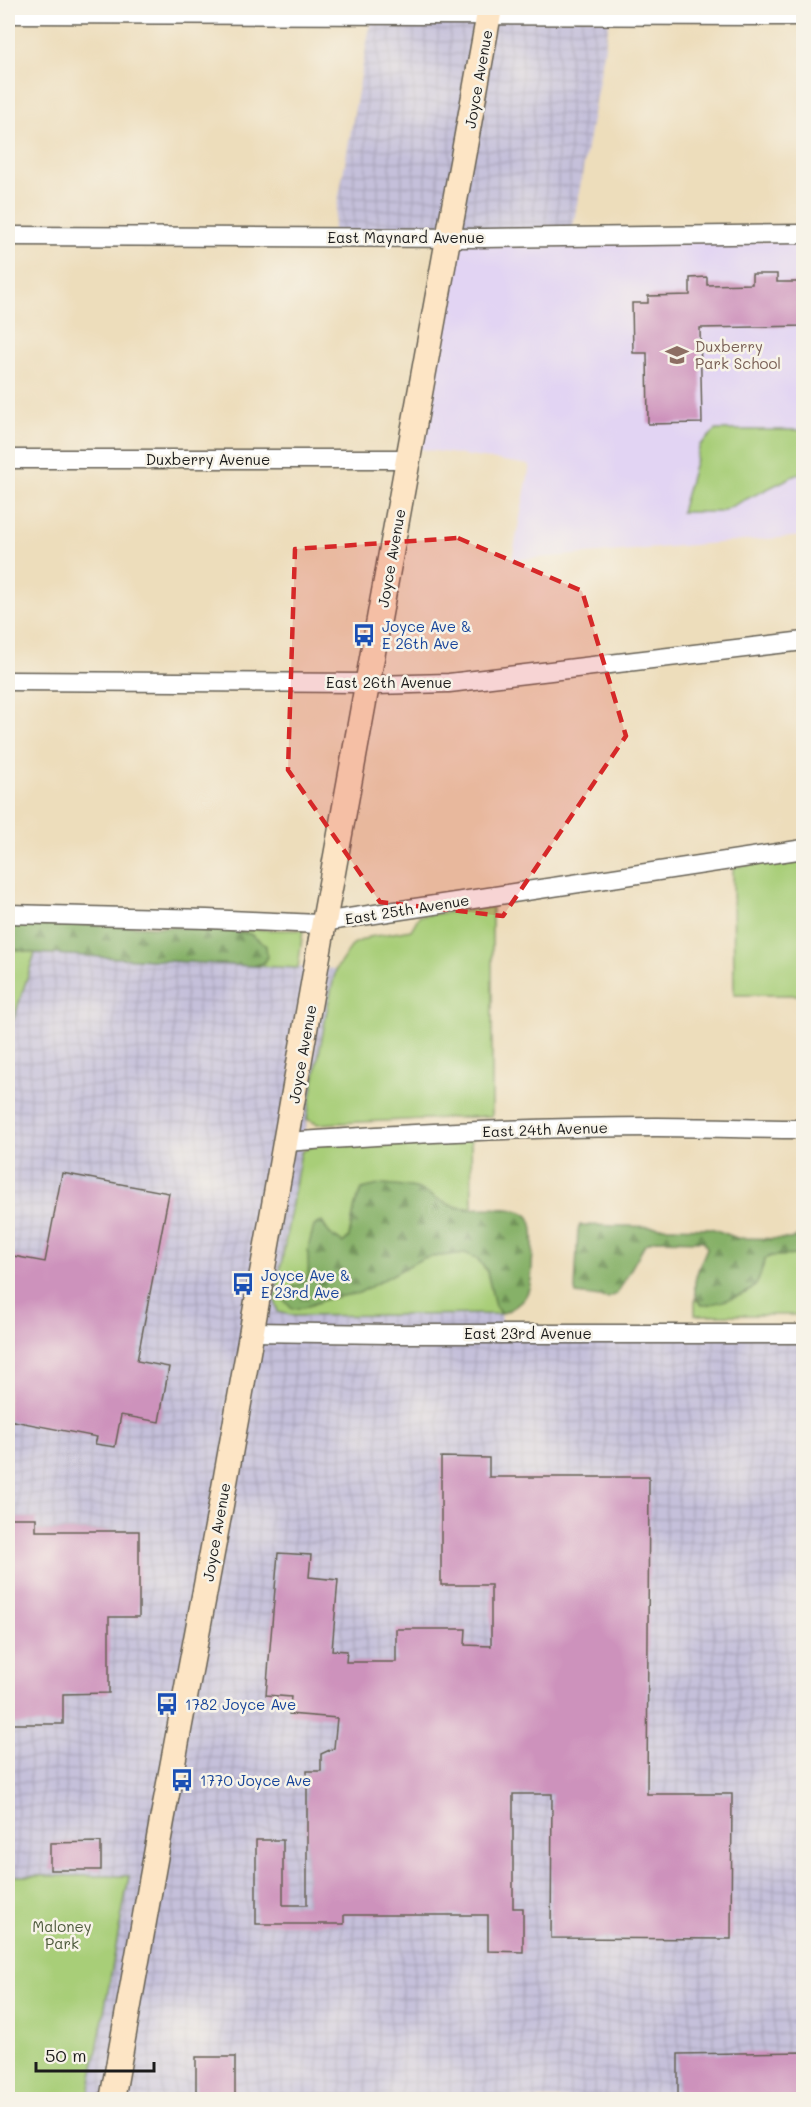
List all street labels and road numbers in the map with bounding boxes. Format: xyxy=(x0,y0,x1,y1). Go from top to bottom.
street label: Joyce Avenue xyxy=(459,28,497,130)
street label: East Maynard Avenue xyxy=(327,227,485,247)
street label: Duxberry Avenue xyxy=(146,449,270,469)
street label: Joyce Avenue xyxy=(372,507,410,609)
street label: East 26th Avenue xyxy=(326,672,452,692)
street label: East 25th Avenue xyxy=(343,889,471,929)
street label: Joyce Avenue xyxy=(283,1003,321,1105)
street label: East 24th Avenue xyxy=(482,1117,608,1141)
street label: East 23rd Avenue xyxy=(464,1323,592,1343)
street label: Joyce Avenue xyxy=(197,1481,235,1583)

